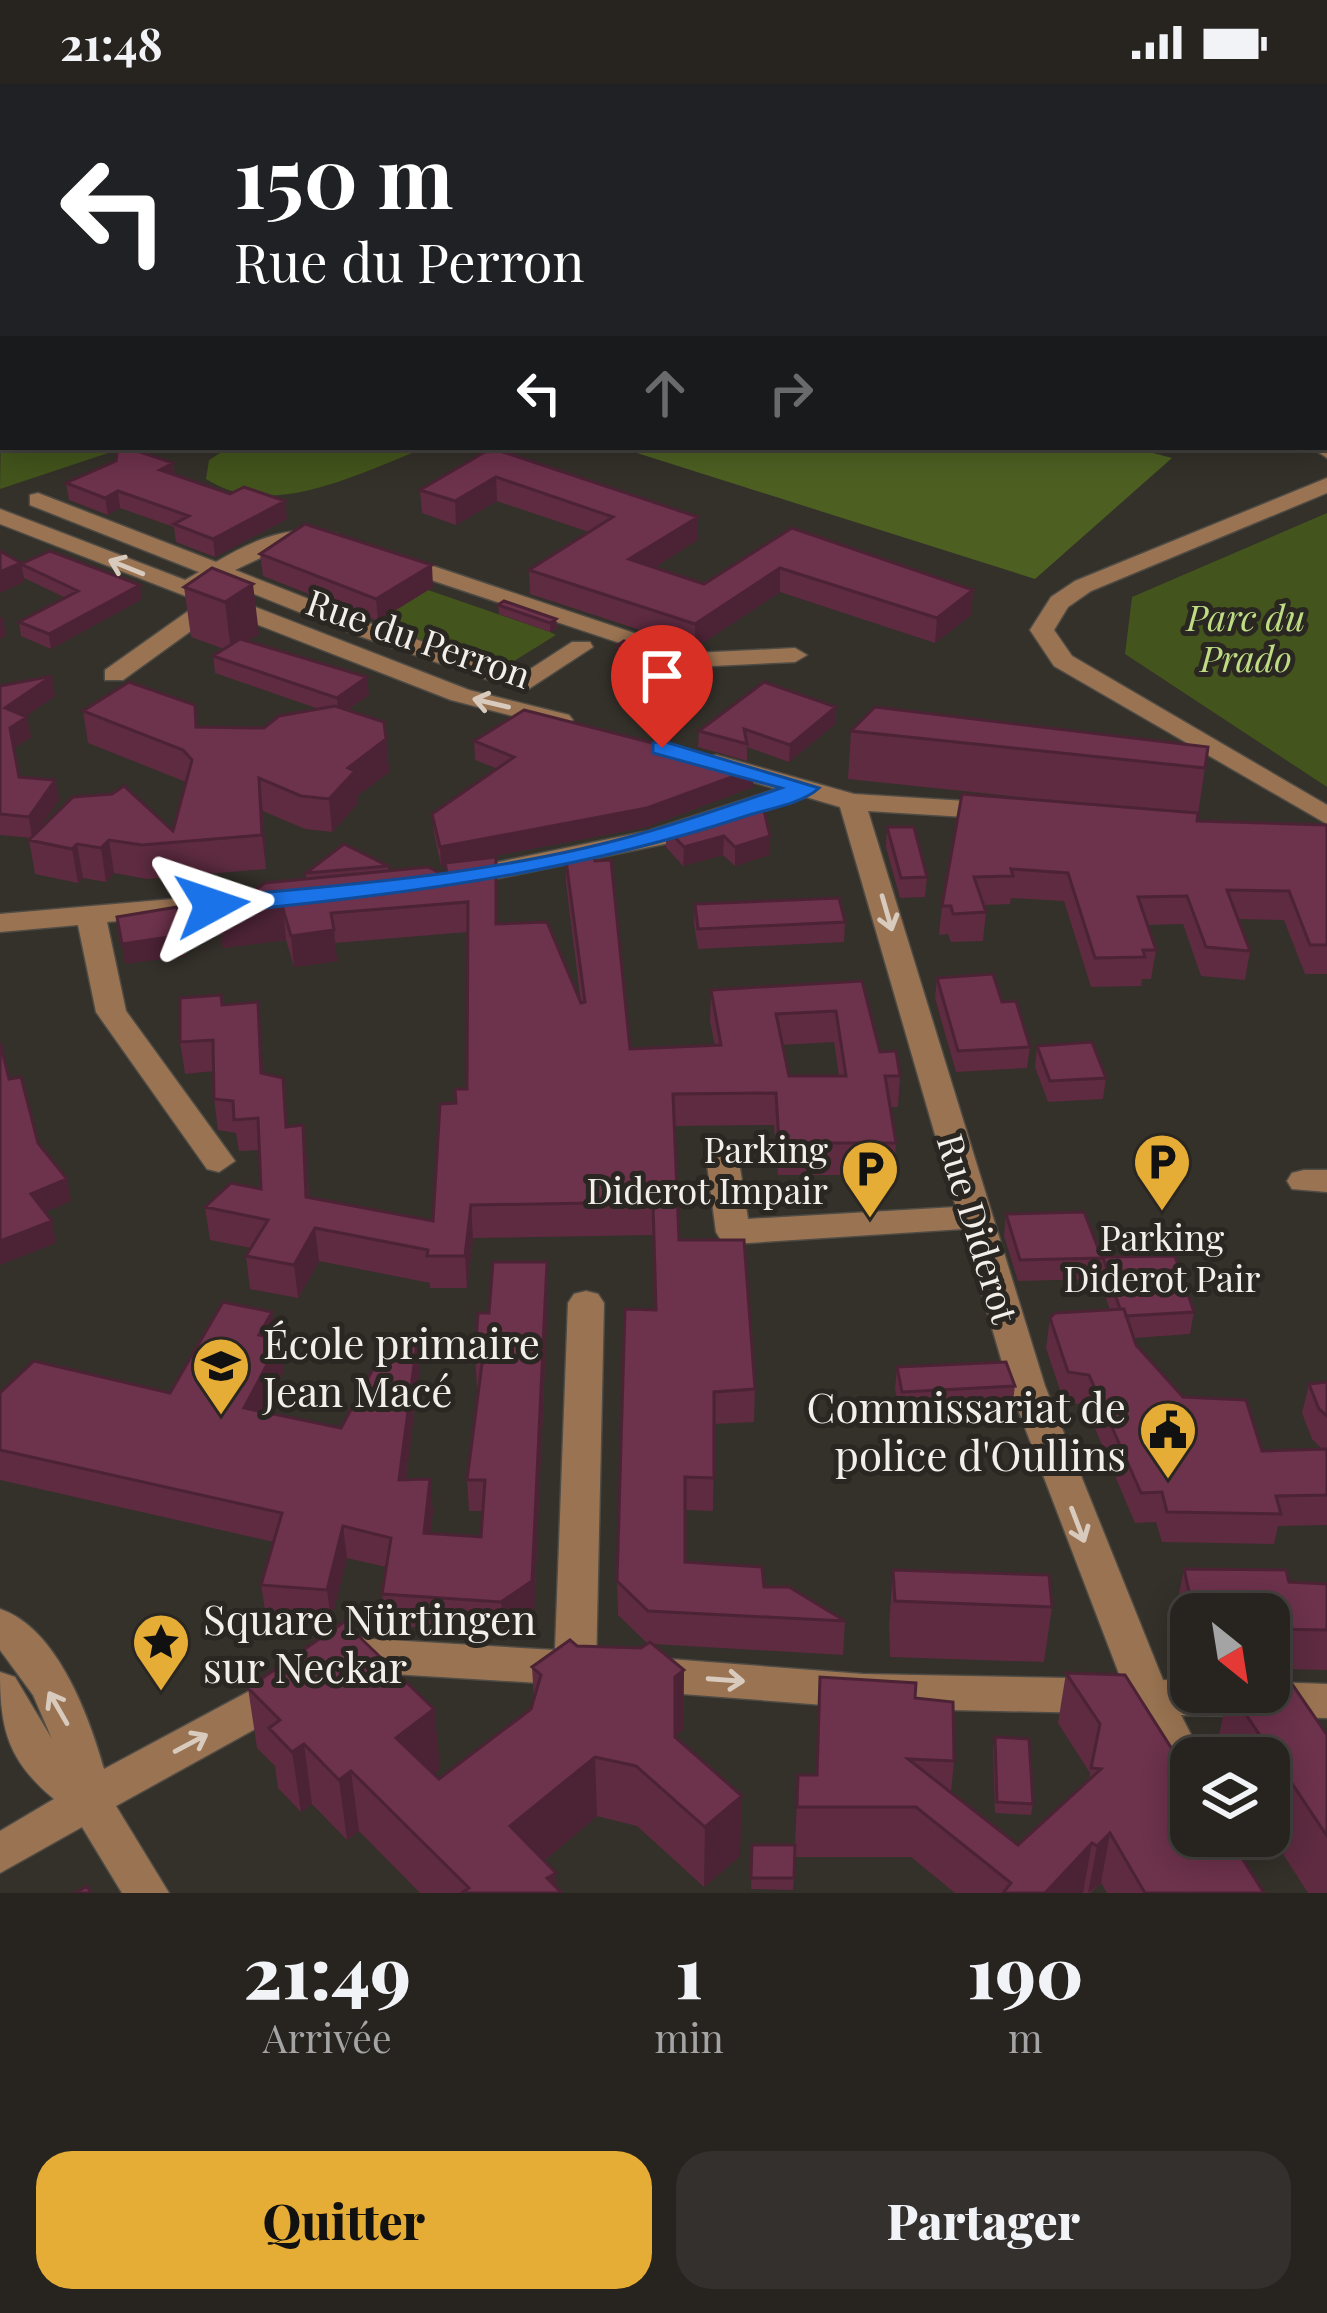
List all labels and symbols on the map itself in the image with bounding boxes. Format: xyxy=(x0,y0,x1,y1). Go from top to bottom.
one-way arrow xyxy=(108,555,145,576)
street label: Rue du Perron xyxy=(301,576,537,698)
park label: Parc du Prado xyxy=(1185,592,1305,681)
pin xyxy=(611,625,713,748)
one-way arrow xyxy=(473,690,511,713)
position arrow xyxy=(149,842,275,968)
one-way arrow xyxy=(878,893,900,931)
place label: Parking Diderot Impair xyxy=(587,1124,828,1213)
street label: Rue Diderot xyxy=(928,1128,1031,1329)
parking icon: Parking Diderot Pair xyxy=(1131,1131,1193,1213)
parking icon: Parking Diderot Impair xyxy=(839,1138,901,1220)
place label: Parking Diderot Pair xyxy=(1063,1212,1261,1301)
place label: École primaire Jean Macé xyxy=(262,1314,540,1418)
school or university icon: École primaire Jean Macé xyxy=(190,1335,252,1417)
place label: Commissariat de police d'Oullins xyxy=(807,1378,1126,1482)
public building icon: Commissariat de police d'Oullins xyxy=(1137,1399,1199,1481)
one-way arrow xyxy=(1069,1506,1091,1543)
place label: Square Nürtingen sur Neckar xyxy=(203,1590,536,1694)
north arrow xyxy=(1170,1593,1290,1713)
place icon: Square Nürtingen sur Neckar xyxy=(130,1611,192,1693)
one-way arrow xyxy=(706,1669,745,1692)
one-way arrow xyxy=(45,1691,69,1726)
one-way arrow xyxy=(172,1731,207,1754)

